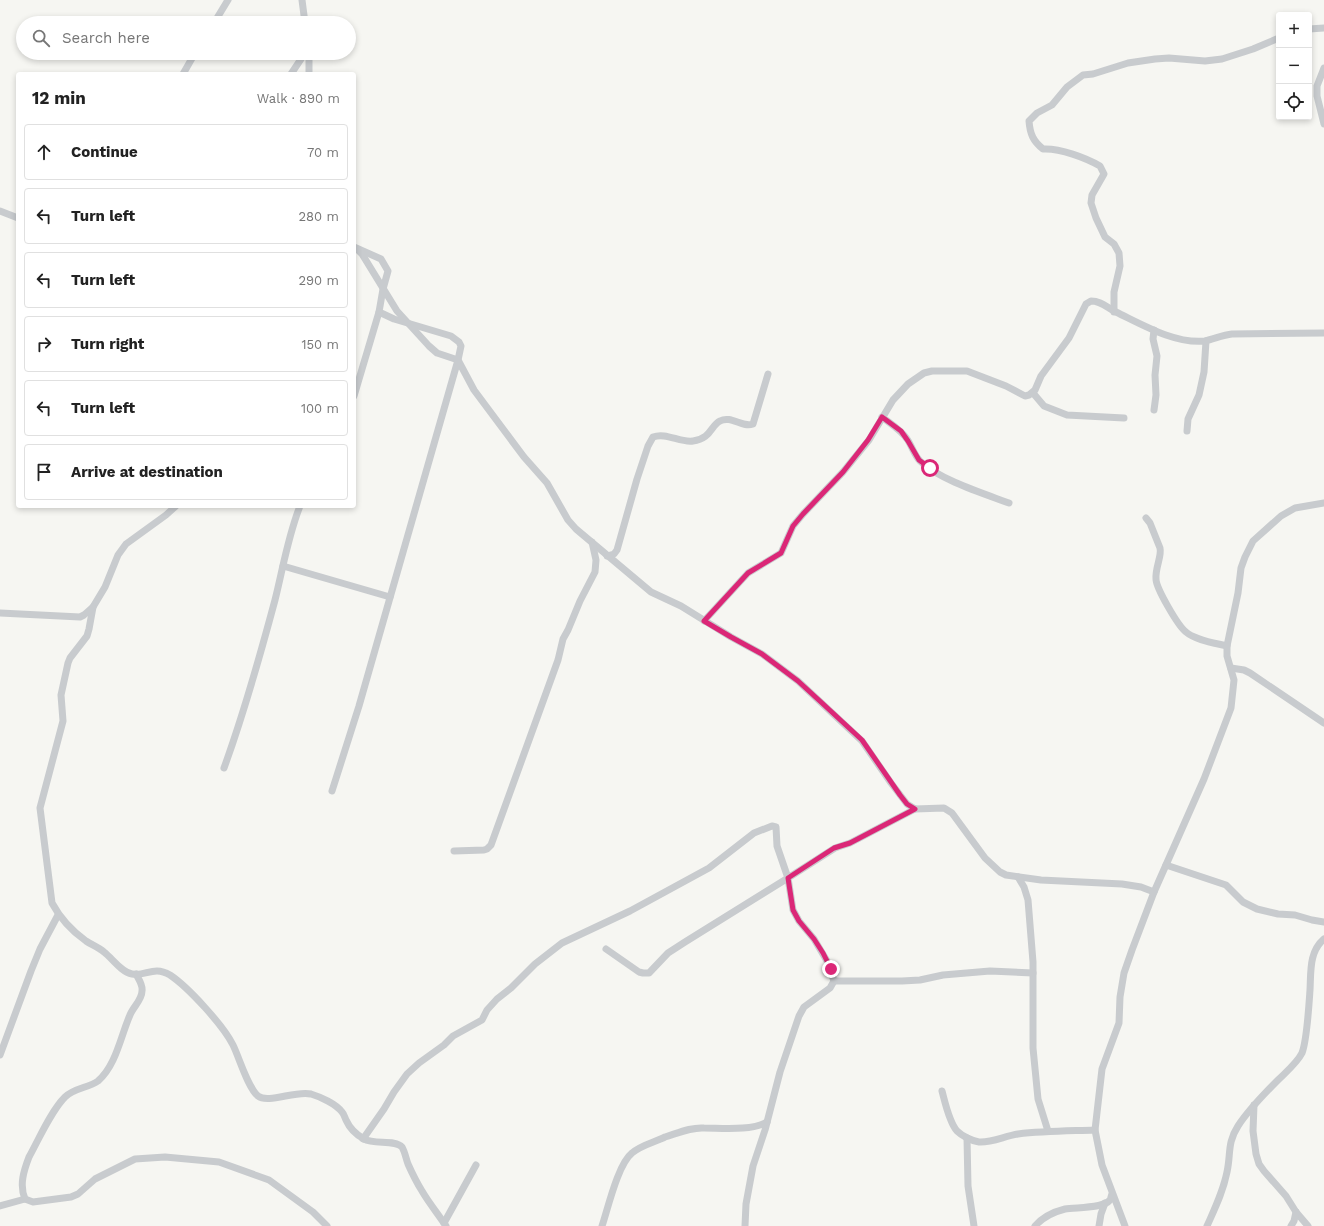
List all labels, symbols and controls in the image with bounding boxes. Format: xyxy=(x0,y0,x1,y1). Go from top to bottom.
map controls xyxy=(1276,12,1312,120)
button: + xyxy=(1276,12,1312,48)
search box xyxy=(16,16,356,60)
icon: search xyxy=(30,27,52,49)
text: Search here xyxy=(62,29,150,47)
button: − xyxy=(1276,48,1312,84)
button: locate xyxy=(1276,84,1312,120)
text: 12 min xyxy=(32,88,86,108)
text: Walk · 890 m xyxy=(257,91,340,106)
icon: ahead xyxy=(33,141,55,163)
text: Continue xyxy=(71,143,138,161)
text: 70 m xyxy=(307,145,339,160)
icon: left xyxy=(33,205,55,227)
text: Turn left xyxy=(71,207,135,225)
text: 280 m xyxy=(299,209,339,224)
icon: left xyxy=(33,269,55,291)
text: Turn left xyxy=(71,271,135,289)
text: 290 m xyxy=(298,273,339,288)
icon: right xyxy=(33,333,55,355)
text: Turn right xyxy=(71,335,144,353)
text: 150 m xyxy=(301,337,339,352)
icon: left xyxy=(33,397,55,419)
text: Turn left xyxy=(71,399,135,417)
text: 100 m xyxy=(301,401,339,416)
route start xyxy=(921,459,939,477)
icon: arrive xyxy=(33,461,55,483)
text: Arrive at destination xyxy=(71,463,223,481)
route end xyxy=(822,960,840,978)

